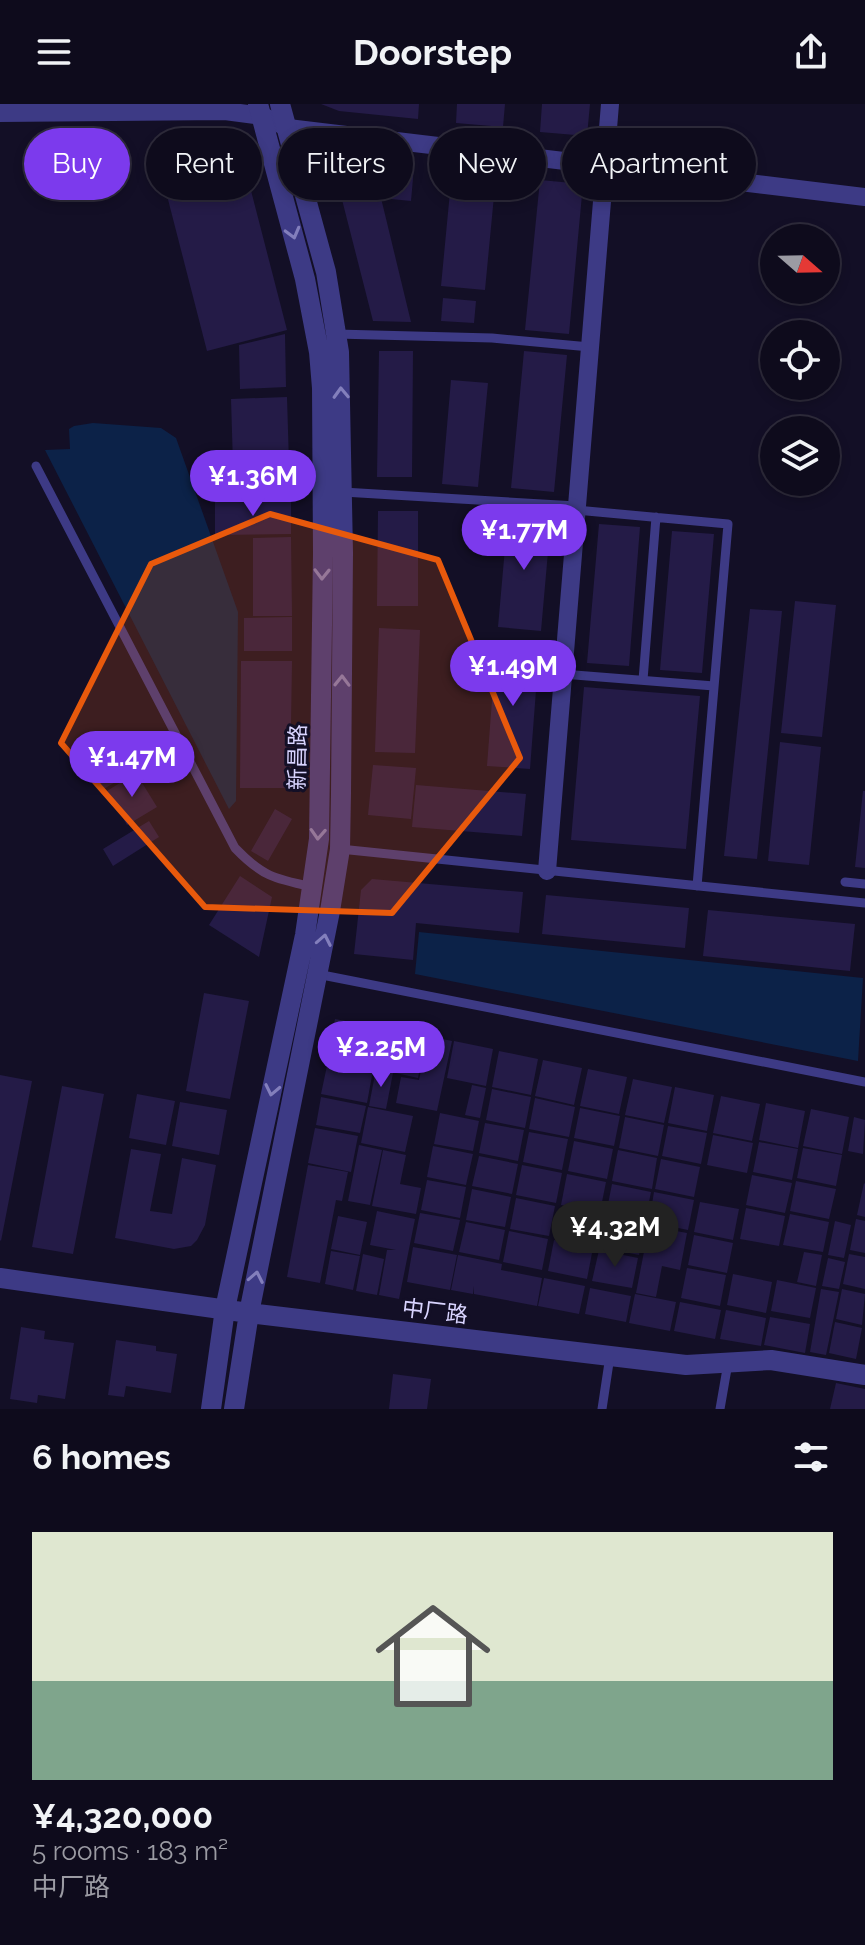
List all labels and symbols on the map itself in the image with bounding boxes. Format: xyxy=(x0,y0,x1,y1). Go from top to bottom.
north arrow xyxy=(760,224,840,304)
one-way arrow xyxy=(284,226,301,240)
one-way arrow xyxy=(332,386,350,399)
pin: ¥1.36M xyxy=(188,450,318,518)
pin: ¥1.77M xyxy=(459,504,589,572)
one-way arrow xyxy=(314,568,331,581)
pin: ¥1.49M xyxy=(448,640,578,708)
one-way arrow xyxy=(333,674,351,687)
street label: 新昌路 xyxy=(283,724,311,790)
pin: ¥1.47M xyxy=(67,731,197,799)
one-way arrow xyxy=(310,828,327,841)
one-way arrow xyxy=(315,933,332,946)
pin: ¥2.25M xyxy=(316,1021,446,1089)
one-way arrow xyxy=(264,1082,281,1096)
pin: ¥4.32M xyxy=(550,1201,680,1269)
one-way arrow xyxy=(247,1271,264,1284)
street label: 中厂路 xyxy=(401,1294,469,1328)

